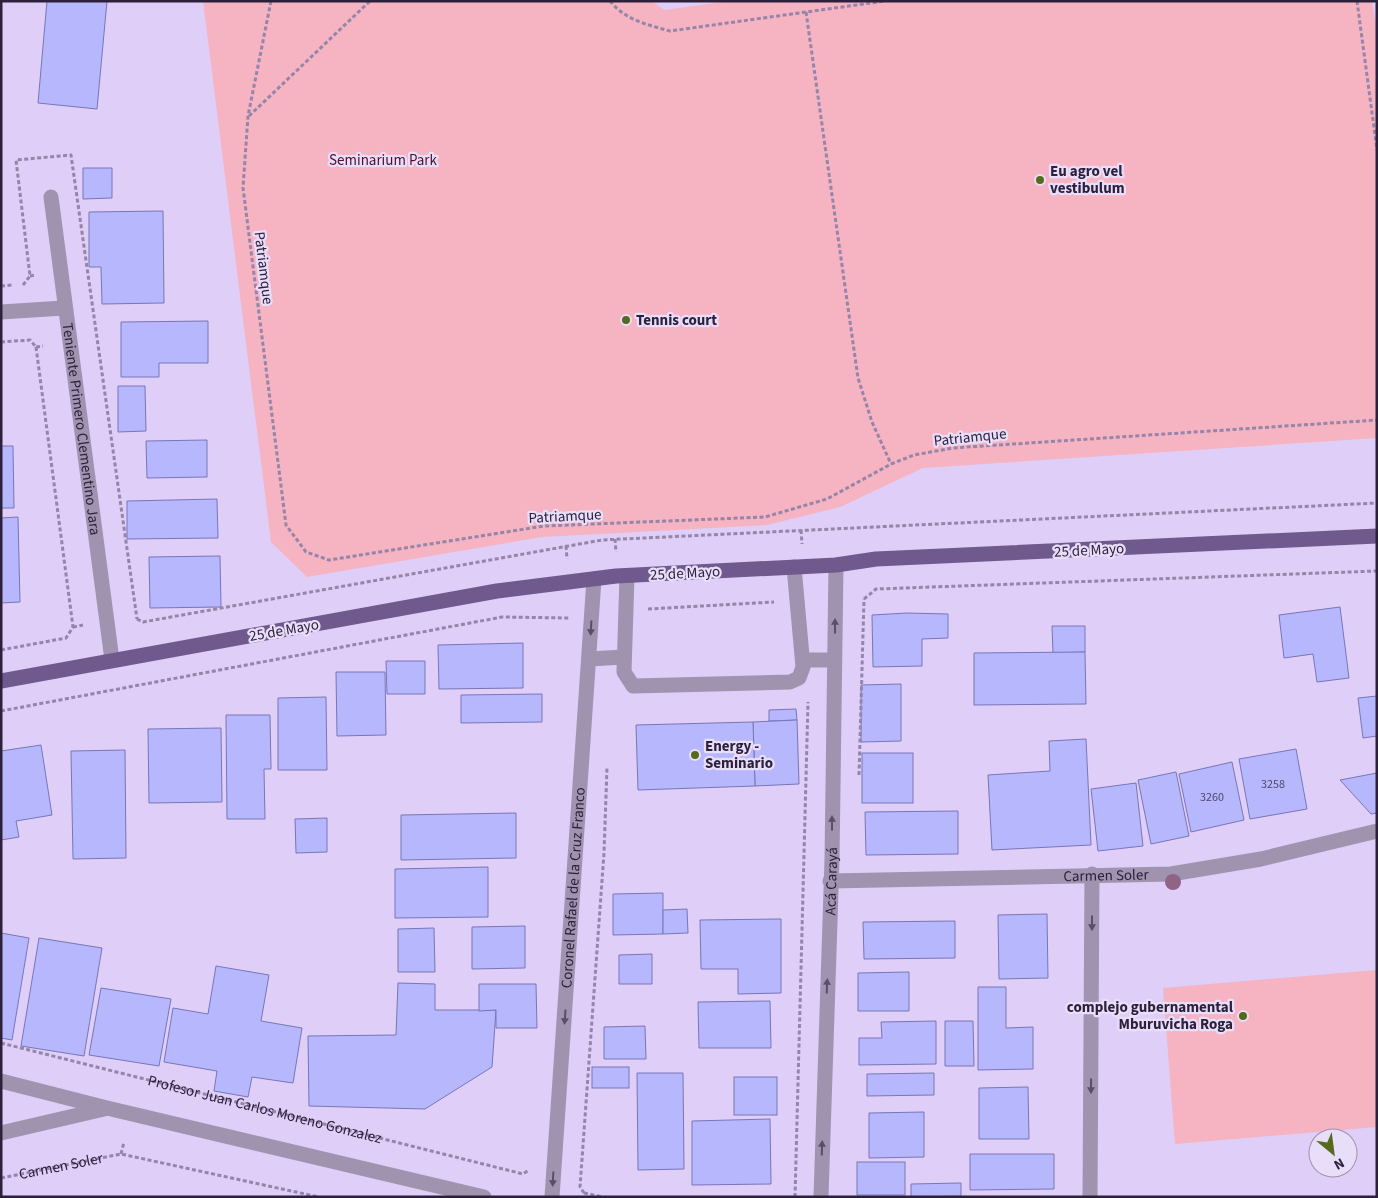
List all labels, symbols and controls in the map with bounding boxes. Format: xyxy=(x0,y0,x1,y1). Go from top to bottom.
park label: Seminarium Park xyxy=(329,150,438,171)
place label: Eu agro vel vestibulum xyxy=(1050,161,1125,199)
marker: Eu agro vel vestibulum xyxy=(1034,174,1046,186)
street label: Patriamque xyxy=(249,231,278,306)
place label: Tennis court xyxy=(636,310,717,331)
marker: Tennis court xyxy=(620,314,632,326)
street label: Teniente Primero Clementino Jara xyxy=(57,321,105,537)
street label: Patriamque xyxy=(933,423,1007,452)
street label: Patriamque xyxy=(528,504,602,529)
street label: 25 de Mayo xyxy=(1053,538,1125,563)
street label: 25 de Mayo xyxy=(649,561,721,586)
street label: 25 de Mayo xyxy=(248,614,320,647)
one-way arrow xyxy=(831,617,839,633)
one-way arrow xyxy=(587,620,595,636)
place label: Energy - Seminario xyxy=(705,736,773,774)
marker: Energy - Seminario xyxy=(689,749,701,761)
house number: 3258 xyxy=(1261,776,1285,793)
street label: Coronel Rafael de la Cruz Franco xyxy=(556,787,591,989)
house number: 3260 xyxy=(1200,789,1224,806)
one-way arrow xyxy=(828,815,836,831)
street label: Acá Carayá xyxy=(820,847,843,916)
street label: Carmen Soler xyxy=(1063,864,1150,887)
one-way arrow xyxy=(1088,915,1096,931)
one-way arrow xyxy=(824,977,832,993)
place label: complejo gubernamental Mburuvicha Roga xyxy=(1067,997,1234,1035)
one-way arrow xyxy=(561,1009,569,1025)
marker: complejo gubernamental Mburuvicha Roga xyxy=(1237,1010,1249,1022)
street label: Profesor Juan Carlos Moreno Gonzalez xyxy=(145,1070,384,1149)
one-way arrow xyxy=(1087,1078,1095,1094)
north arrow xyxy=(1308,1128,1358,1178)
one-way arrow xyxy=(819,1140,827,1156)
street label: Carmen Soler xyxy=(17,1148,105,1185)
text: N xyxy=(1330,1152,1348,1174)
one-way arrow xyxy=(549,1171,557,1187)

